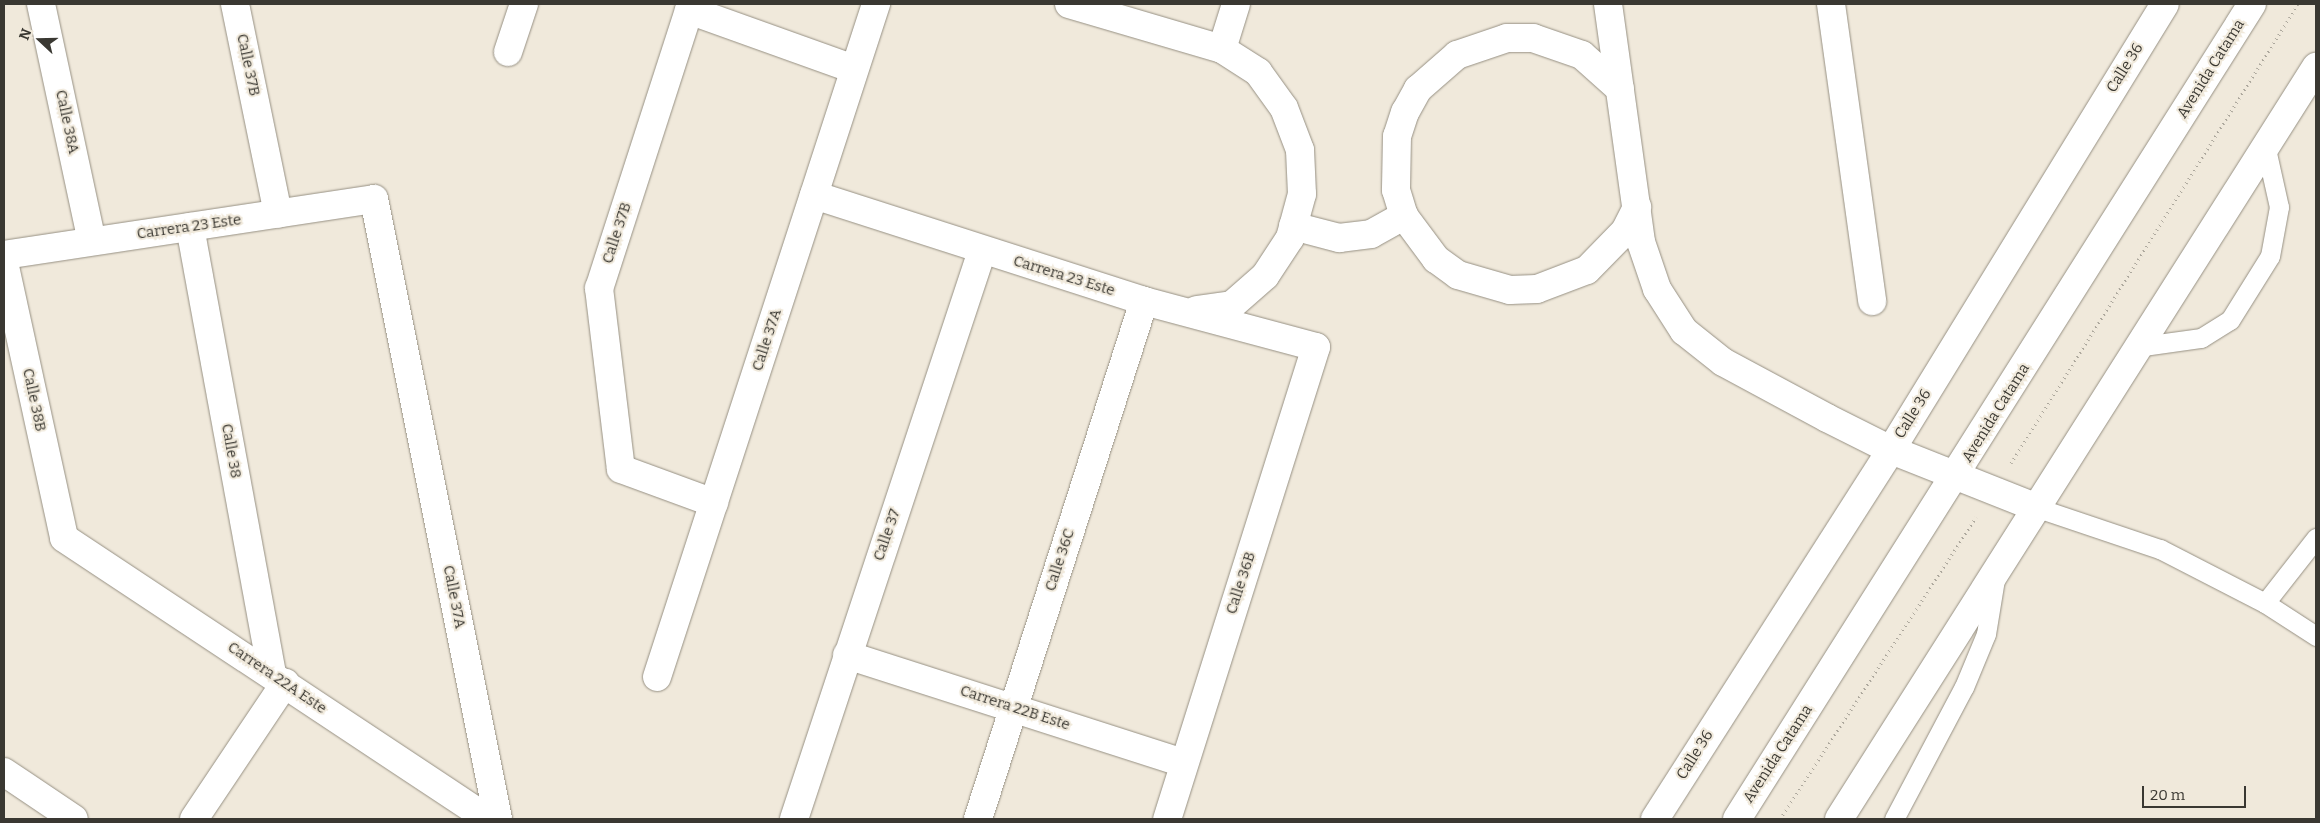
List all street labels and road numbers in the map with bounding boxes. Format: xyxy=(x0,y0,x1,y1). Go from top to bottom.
street label: Avenida Catama xyxy=(2173,16,2249,122)
street label: Calle 37B xyxy=(233,32,263,98)
street label: Calle 36 xyxy=(2103,40,2147,96)
street label: Calle 38A xyxy=(51,88,83,156)
street label: Calle 37B xyxy=(599,200,635,266)
street label: Carrera 23 Este xyxy=(136,211,242,243)
street label: Carrera 23 Este xyxy=(1011,252,1117,300)
street label: Calle 37A xyxy=(749,307,785,373)
street label: Avenida Catama xyxy=(1958,360,2034,466)
street label: Calle 38B xyxy=(19,367,49,433)
street label: Calle 36 xyxy=(1891,386,1935,442)
street label: Calle 38 xyxy=(217,422,245,480)
street label: Calle 37 xyxy=(870,507,904,563)
street label: Calle 36C xyxy=(1041,527,1079,593)
street label: Calle 36B xyxy=(1222,550,1260,616)
street label: Calle 37A xyxy=(439,564,469,630)
street label: Carrera 22A Este xyxy=(224,638,330,718)
street label: Carrera 22B Este xyxy=(958,682,1072,734)
street label: Avenida Catama xyxy=(1740,702,1816,806)
street label: Calle 36 xyxy=(1673,727,1717,783)

